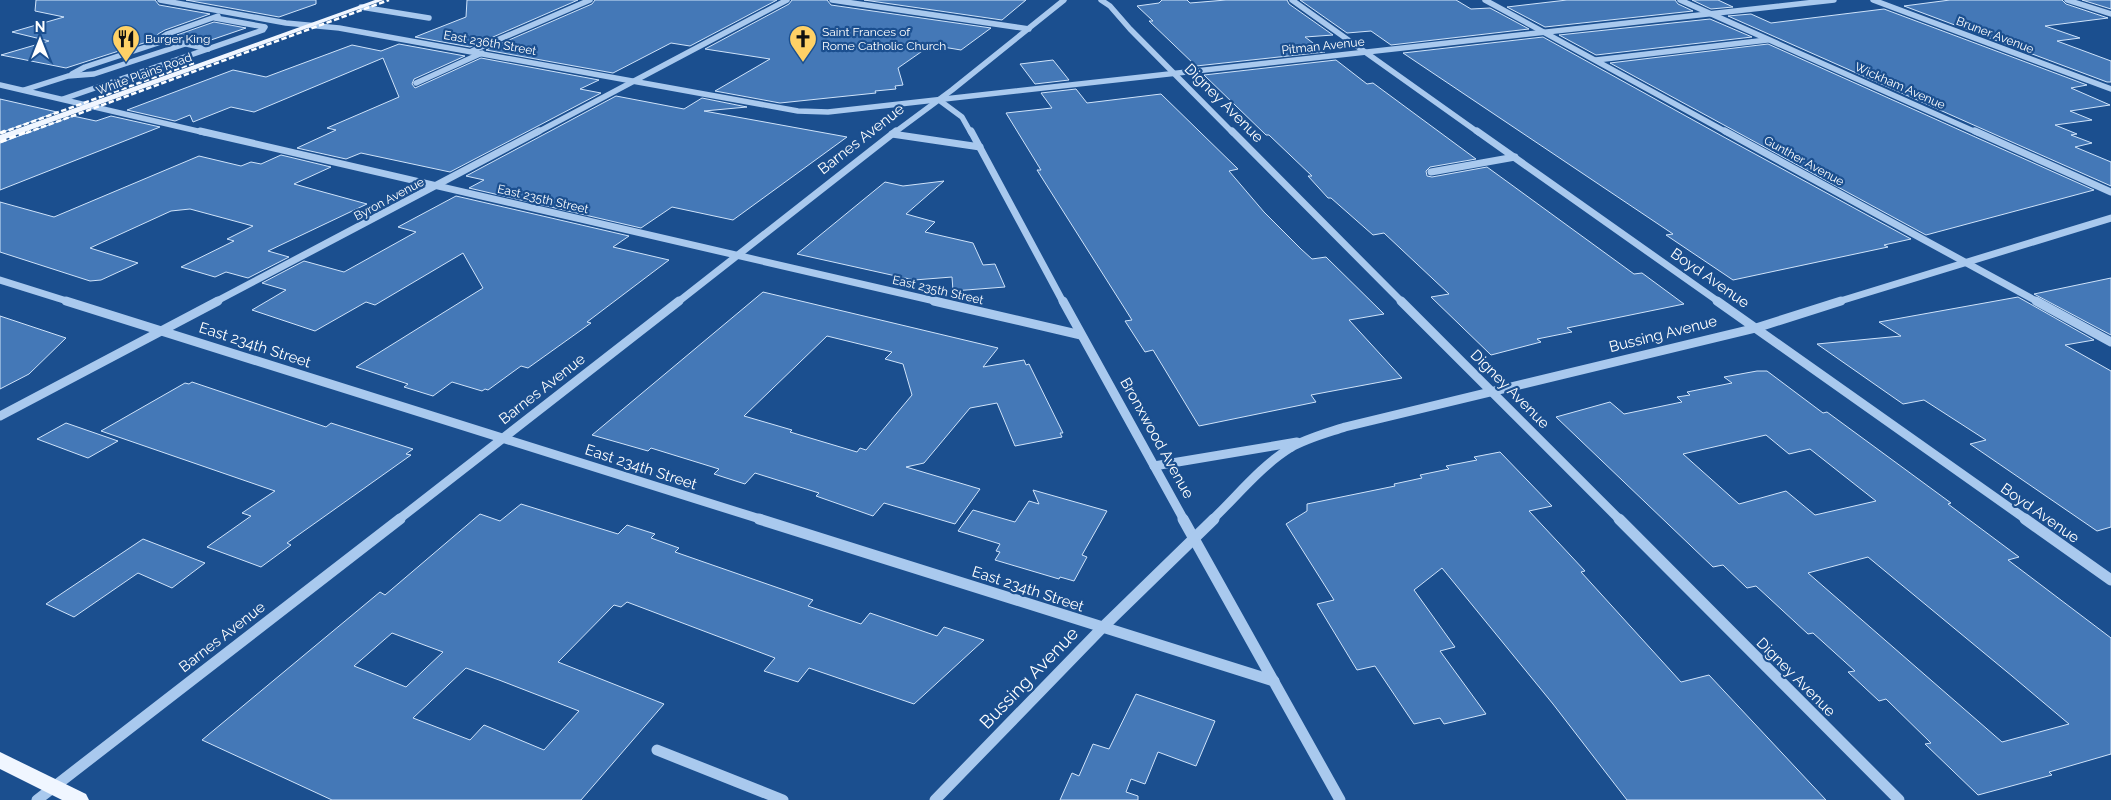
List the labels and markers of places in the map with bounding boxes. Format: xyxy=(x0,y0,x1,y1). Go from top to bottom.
restaurant icon: Burger King xyxy=(111,24,141,63)
church icon: Saint Frances of Rome Catholic Church xyxy=(788,24,818,63)
place label: Saint Frances of Rome Catholic Church xyxy=(822,25,946,53)
place label: Burger King xyxy=(145,32,210,46)

